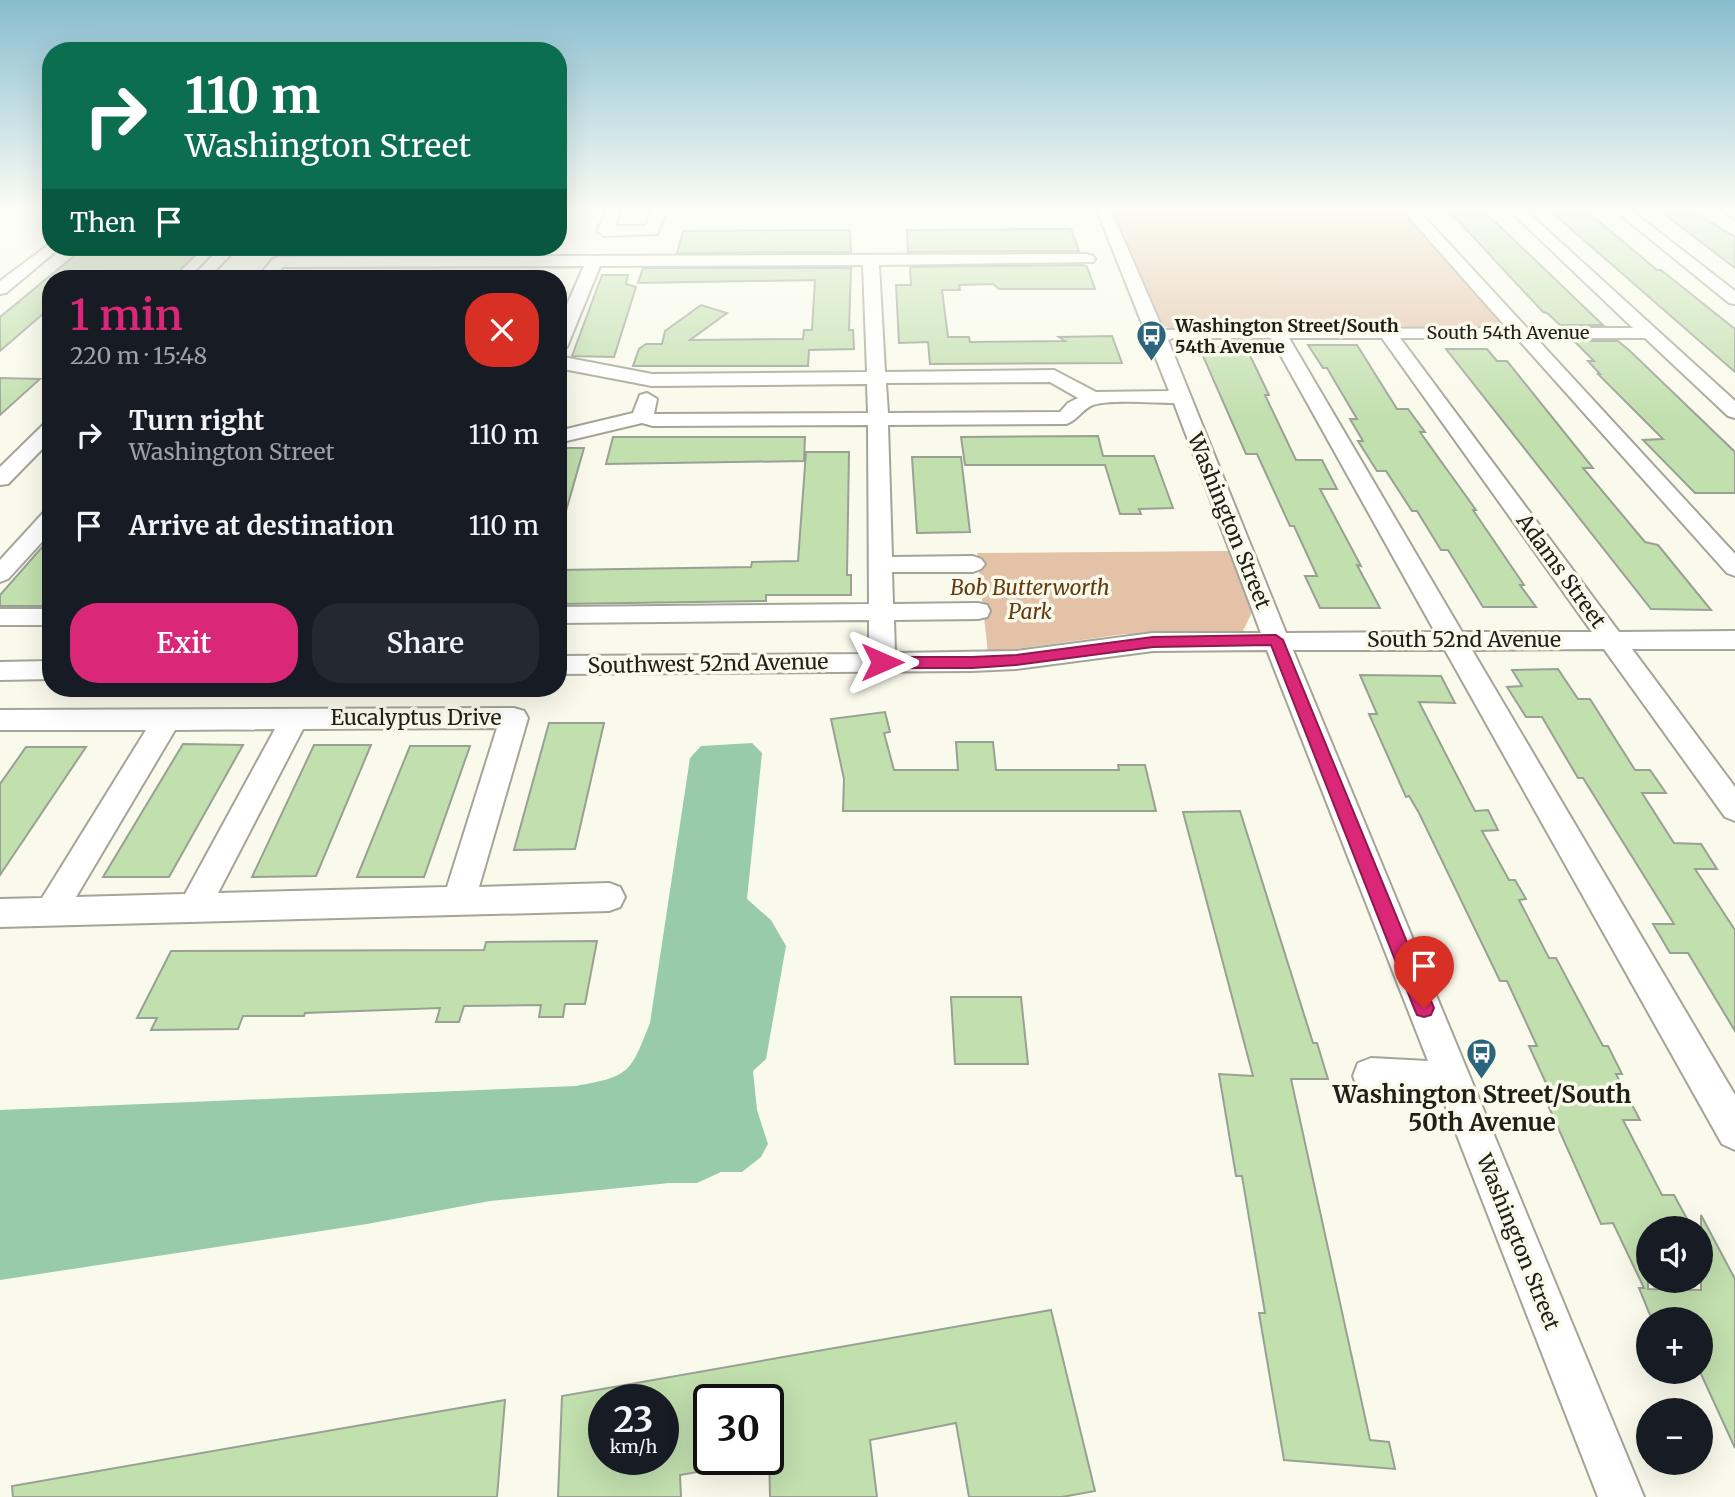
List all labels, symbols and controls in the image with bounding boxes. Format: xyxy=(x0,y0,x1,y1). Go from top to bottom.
text: 110 m xyxy=(185,65,320,126)
icon: right xyxy=(70,70,161,161)
text: Washington Street xyxy=(185,126,471,166)
icon: arrive xyxy=(150,203,188,241)
text: Then xyxy=(70,206,136,239)
text: 1 min xyxy=(70,289,183,341)
button: close xyxy=(465,293,539,367)
place label: Washington Street/South 54th Avenue xyxy=(1174,314,1399,358)
bus stop icon: Washington Street/South 54th Avenue xyxy=(1135,319,1169,363)
street label: South 54th Avenue xyxy=(1427,321,1589,344)
text: 220 m · 15:48 xyxy=(70,341,207,370)
text: Turn right xyxy=(129,404,264,437)
icon: right xyxy=(70,416,108,454)
text: 110 m xyxy=(469,418,539,451)
street label: Washington Street xyxy=(1181,428,1277,613)
text: Washington Street xyxy=(129,437,334,466)
icon: arrive xyxy=(70,507,108,545)
street label: Adams Street xyxy=(1510,507,1612,633)
text: Arrive at destination xyxy=(129,509,394,542)
text: 110 m xyxy=(469,509,539,542)
park label: Bob Butterworth Park xyxy=(950,574,1110,625)
button: Exit xyxy=(70,603,298,683)
button: Share xyxy=(312,603,539,683)
position arrow xyxy=(845,625,919,699)
street label: South 52nd Avenue xyxy=(1367,626,1561,653)
street label: Southwest 52nd Avenue xyxy=(587,648,829,679)
street label: Eucalyptus Drive xyxy=(331,704,501,731)
pin xyxy=(1394,936,1454,1008)
icon: arrive xyxy=(1405,947,1443,985)
bus stop icon: Washington Street/South 50th Avenue xyxy=(1465,1036,1499,1080)
place label: Washington Street/South 50th Avenue xyxy=(1332,1079,1631,1138)
street label: Washington Street xyxy=(1470,1149,1566,1334)
map controls xyxy=(1636,1216,1713,1475)
button: sound xyxy=(1636,1216,1713,1293)
button: + xyxy=(1636,1307,1713,1384)
speed limit sign: 30 xyxy=(693,1384,784,1475)
text: 23 xyxy=(614,1398,653,1442)
button: − xyxy=(1636,1398,1713,1475)
text: km/h xyxy=(610,1435,657,1458)

